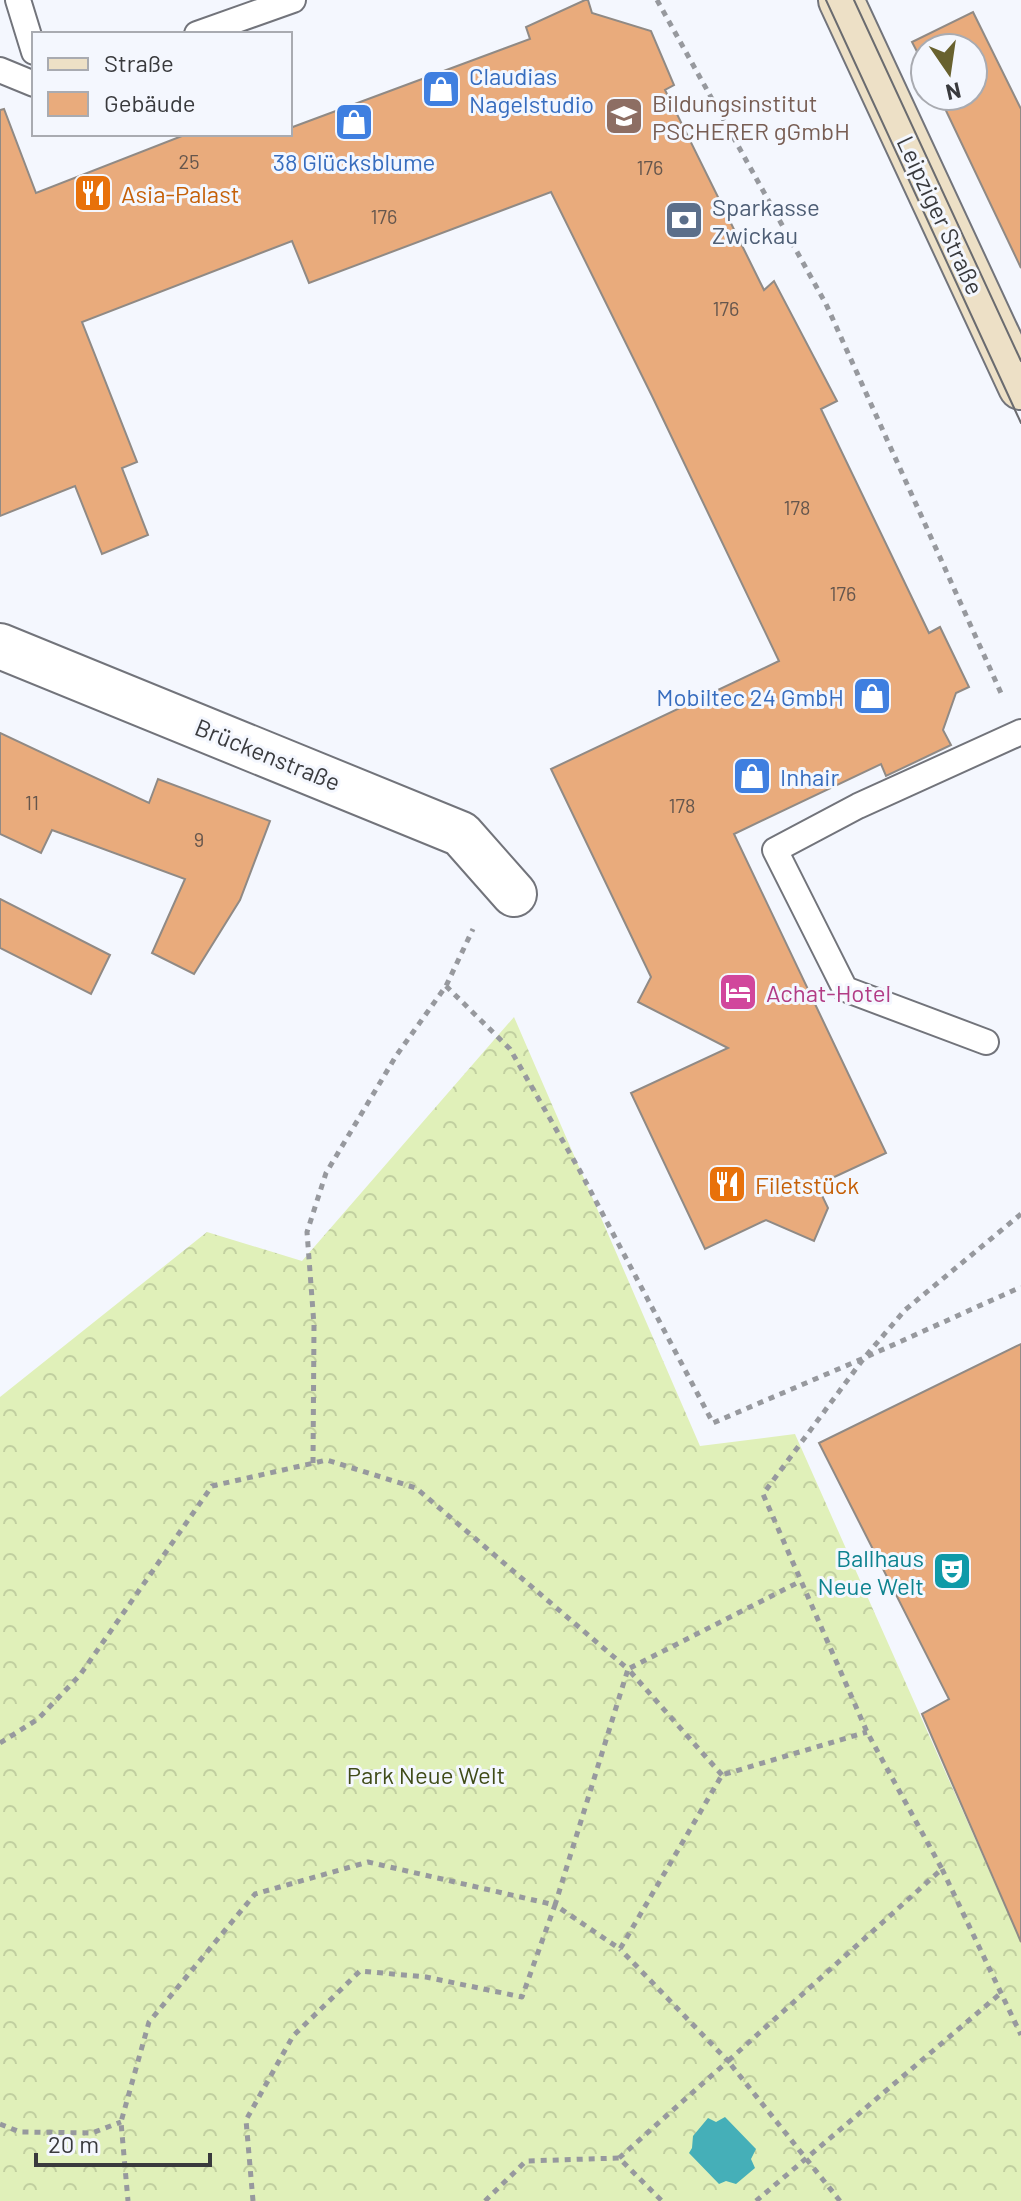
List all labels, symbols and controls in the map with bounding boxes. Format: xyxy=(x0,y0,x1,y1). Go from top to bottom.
legend xyxy=(32,32,292,136)
north arrow xyxy=(909,32,989,112)
text: Straße xyxy=(104,48,174,77)
place label: Claudias Nagelstudio xyxy=(469,61,594,118)
shop icon: Claudias Nagelstudio xyxy=(420,68,462,110)
text: N xyxy=(944,78,964,107)
text: Gebäude xyxy=(104,88,196,117)
place label: Bildungsinstitut PSCHERER gGmbH xyxy=(652,88,850,145)
school or university icon: Bildungsinstitut PSCHERER gGmbH xyxy=(603,95,645,137)
shop icon: 38 Glücksblume xyxy=(333,101,375,143)
street label: Leipziger Straße xyxy=(892,131,990,299)
place label: 38 Glücksblume xyxy=(273,147,435,176)
house number: 25 xyxy=(179,149,200,173)
house number: 176 xyxy=(637,155,663,179)
restaurant icon: Asia-Palast xyxy=(72,172,114,214)
place label: Asia-Palast xyxy=(121,179,239,208)
place label: Sparkasse Zwickau xyxy=(712,192,820,249)
bank icon: Sparkasse Zwickau xyxy=(663,199,705,241)
house number: 176 xyxy=(371,204,397,228)
house number: 176 xyxy=(713,296,739,320)
house number: 178 xyxy=(784,495,810,519)
house number: 176 xyxy=(830,581,856,605)
shop icon: Mobiltec 24 GmbH xyxy=(851,675,893,717)
place label: Mobiltec 24 GmbH xyxy=(656,682,844,711)
street label: Brückenstraße xyxy=(191,712,345,796)
shop icon: Inhair xyxy=(731,755,773,797)
place label: Inhair xyxy=(780,762,839,791)
house number: 11 xyxy=(25,790,39,814)
house number: 178 xyxy=(669,793,695,817)
house number: 9 xyxy=(194,827,204,851)
hotel icon: Achat-Hotel xyxy=(717,971,759,1013)
place label: Achat-Hotel xyxy=(766,978,891,1007)
restaurant icon: Filetstück xyxy=(706,1163,748,1205)
place label: Filetstück xyxy=(755,1170,859,1199)
place label: Ballhaus Neue Welt xyxy=(818,1543,924,1600)
theatre icon: Ballhaus Neue Welt xyxy=(931,1550,973,1592)
park label: Park Neue Welt xyxy=(347,1760,505,1789)
scale bar xyxy=(36,2117,210,2167)
text: 20 m xyxy=(48,2129,99,2158)

